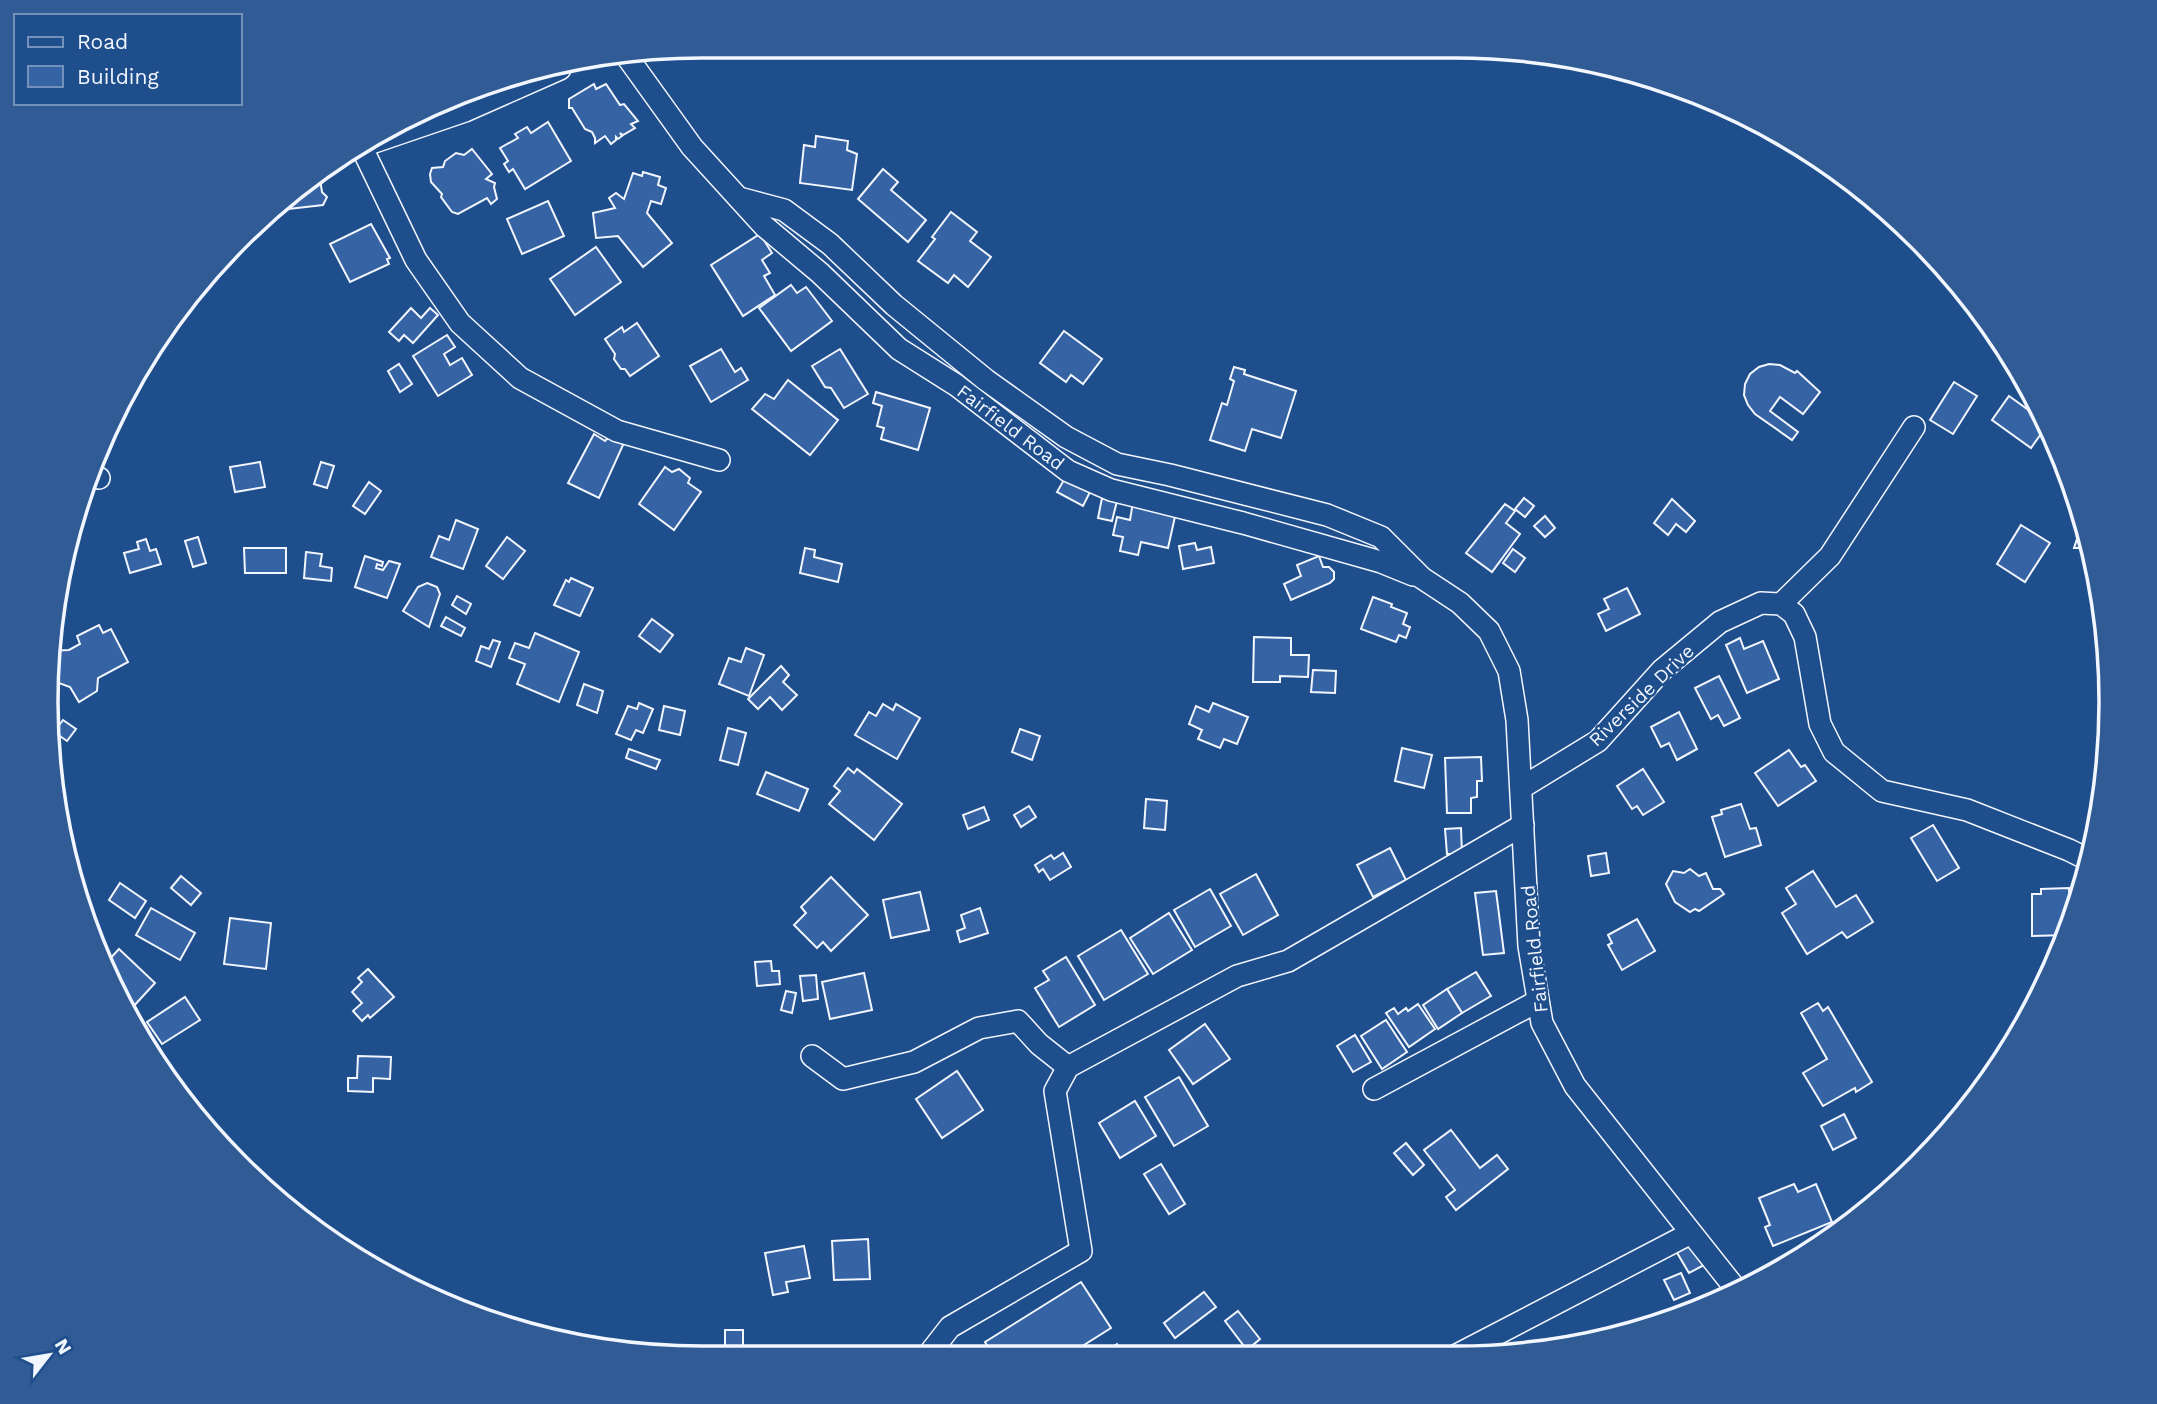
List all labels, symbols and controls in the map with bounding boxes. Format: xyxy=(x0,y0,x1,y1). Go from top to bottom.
legend xyxy=(14,14,242,105)
text: Road xyxy=(77,29,128,54)
text: Building xyxy=(77,64,159,89)
street label: Fairfield Road xyxy=(953,380,1069,475)
street label: Riverside Drive xyxy=(1584,639,1699,751)
street label: Fairfield Road xyxy=(1516,884,1553,1014)
north arrow xyxy=(14,1320,84,1390)
text: N xyxy=(50,1335,77,1358)

